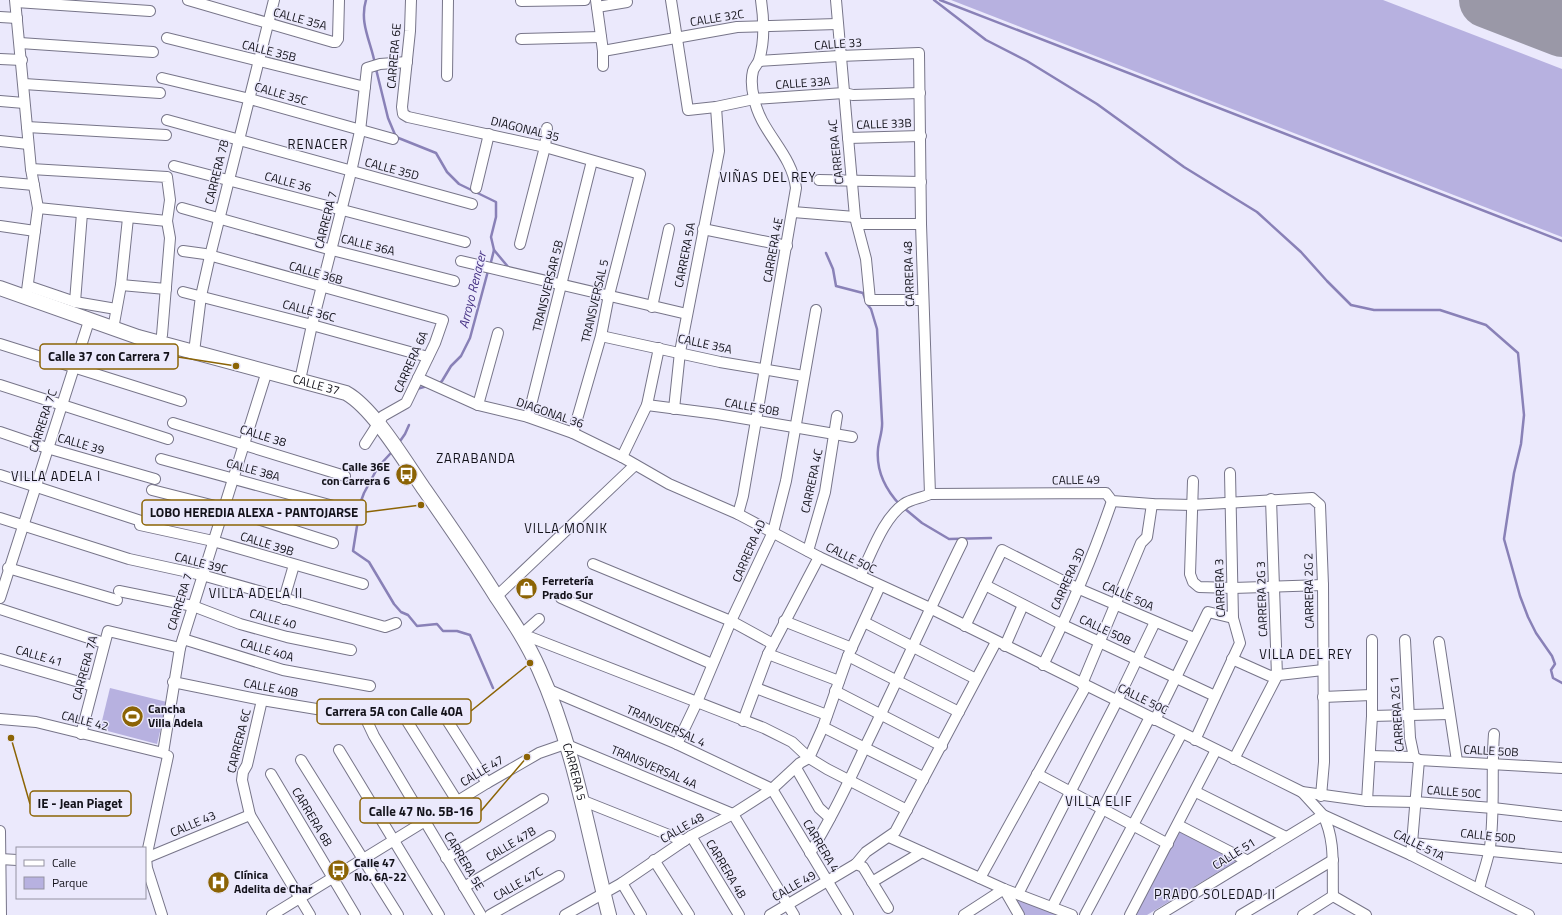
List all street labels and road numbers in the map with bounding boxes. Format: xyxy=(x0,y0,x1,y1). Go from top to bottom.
street label: CALLE 35A xyxy=(271,2,329,35)
street label: CALLE 32C xyxy=(689,4,746,31)
street label: CARRERA 6E xyxy=(381,22,406,89)
street label: CALLE 33 xyxy=(813,32,863,55)
street label: CALLE 35B xyxy=(240,35,298,66)
street label: CALLE 33A xyxy=(775,71,831,94)
street label: CALLE 35C xyxy=(252,77,310,110)
street label: DIAGONAL 35 xyxy=(489,111,562,146)
street label: CALLE 33B xyxy=(856,113,912,134)
street label: CARRERA 4C xyxy=(823,118,848,186)
street label: CARRERA 7B xyxy=(199,137,234,206)
street label: CALLE 35D xyxy=(363,152,422,185)
street label: CALLE 36 xyxy=(263,166,314,197)
street label: CARRERA 7 xyxy=(309,189,342,251)
street label: CARRERA 4E xyxy=(757,216,788,284)
street label: CARRERA 5A xyxy=(669,221,700,289)
street label: CALLE 36A xyxy=(339,229,397,260)
street label: TRANSVERSAR 5B xyxy=(527,238,568,334)
street label: CARRERA 48 xyxy=(898,241,919,307)
street label: CALLE 36B xyxy=(287,256,345,289)
street label: TRANSVERSAL 5 xyxy=(576,257,613,344)
street label: CALLE 36C xyxy=(280,294,338,327)
street label: CARRERA 6A xyxy=(388,328,433,396)
street label: CALLE 35A xyxy=(676,328,734,359)
street label: CALLE 37 xyxy=(291,369,342,400)
street label: CARRERA 7C xyxy=(23,386,62,455)
street label: DIAGONAL 36 xyxy=(514,392,587,433)
street label: CALLE 50B xyxy=(723,392,781,421)
street label: CALLE 38 xyxy=(237,419,289,452)
street label: CALLE 39 xyxy=(55,428,107,459)
street label: CARRERA 4C xyxy=(795,446,828,515)
street label: CALLE 38A xyxy=(224,453,282,486)
street label: CALLE 49 xyxy=(1052,470,1100,489)
street label: CARRERA 4D xyxy=(727,516,770,585)
street label: CALLE 39B xyxy=(238,526,296,561)
street label: CALLE 50C xyxy=(823,537,880,578)
street label: CARRERA 3D xyxy=(1045,544,1090,613)
street label: CALLE 39C xyxy=(172,547,230,578)
street label: CARRERA 2G 2 xyxy=(1298,553,1319,629)
street label: CARRERA 3 xyxy=(1209,558,1230,618)
street label: CARRERA 2G 3 xyxy=(1251,561,1272,637)
street label: CARRERA 7 xyxy=(162,571,197,633)
street label: CALLE 50A xyxy=(1099,576,1157,615)
street label: CALLE 40 xyxy=(248,603,299,634)
street label: CALLE 50B xyxy=(1076,609,1134,650)
street label: CARRERA 7A xyxy=(67,633,102,702)
street label: CALLE 40A xyxy=(238,633,296,666)
street label: CALLE 41 xyxy=(13,640,65,671)
street label: CALLE 40B xyxy=(242,673,300,702)
street label: CARRERA 2G 1 xyxy=(1384,676,1409,752)
street label: CALLE 50C xyxy=(1115,678,1172,719)
street label: TRANSVERSAL 4 xyxy=(624,700,709,752)
street label: CALLE 42 xyxy=(60,706,111,736)
street label: CARRERA 6C xyxy=(221,706,256,775)
street label: CARRERA 5 xyxy=(558,740,592,803)
street label: TRANSVERSAL 4A xyxy=(608,740,700,793)
street label: CALLE 50B xyxy=(1463,740,1519,761)
street label: CALLE 47 xyxy=(456,750,507,791)
street label: CALLE 50C xyxy=(1426,780,1482,803)
street label: CARRERA 6B xyxy=(287,783,338,850)
street label: CALLE 43 xyxy=(167,805,219,842)
street label: CALLE 48 xyxy=(656,807,707,848)
street label: CARRERA 4 xyxy=(798,816,845,876)
street label: CALLE 47B xyxy=(482,821,539,866)
street label: CALLE 50D xyxy=(1459,823,1517,848)
street label: CALLE 51A xyxy=(1390,824,1448,865)
street label: CARRERA 5E xyxy=(439,828,490,894)
street label: CALLE 51 xyxy=(1208,833,1259,874)
street label: CARRERA 4B xyxy=(701,835,752,902)
street label: CALLE 47C xyxy=(489,861,546,905)
street label: CALLE 49 xyxy=(768,865,819,906)

